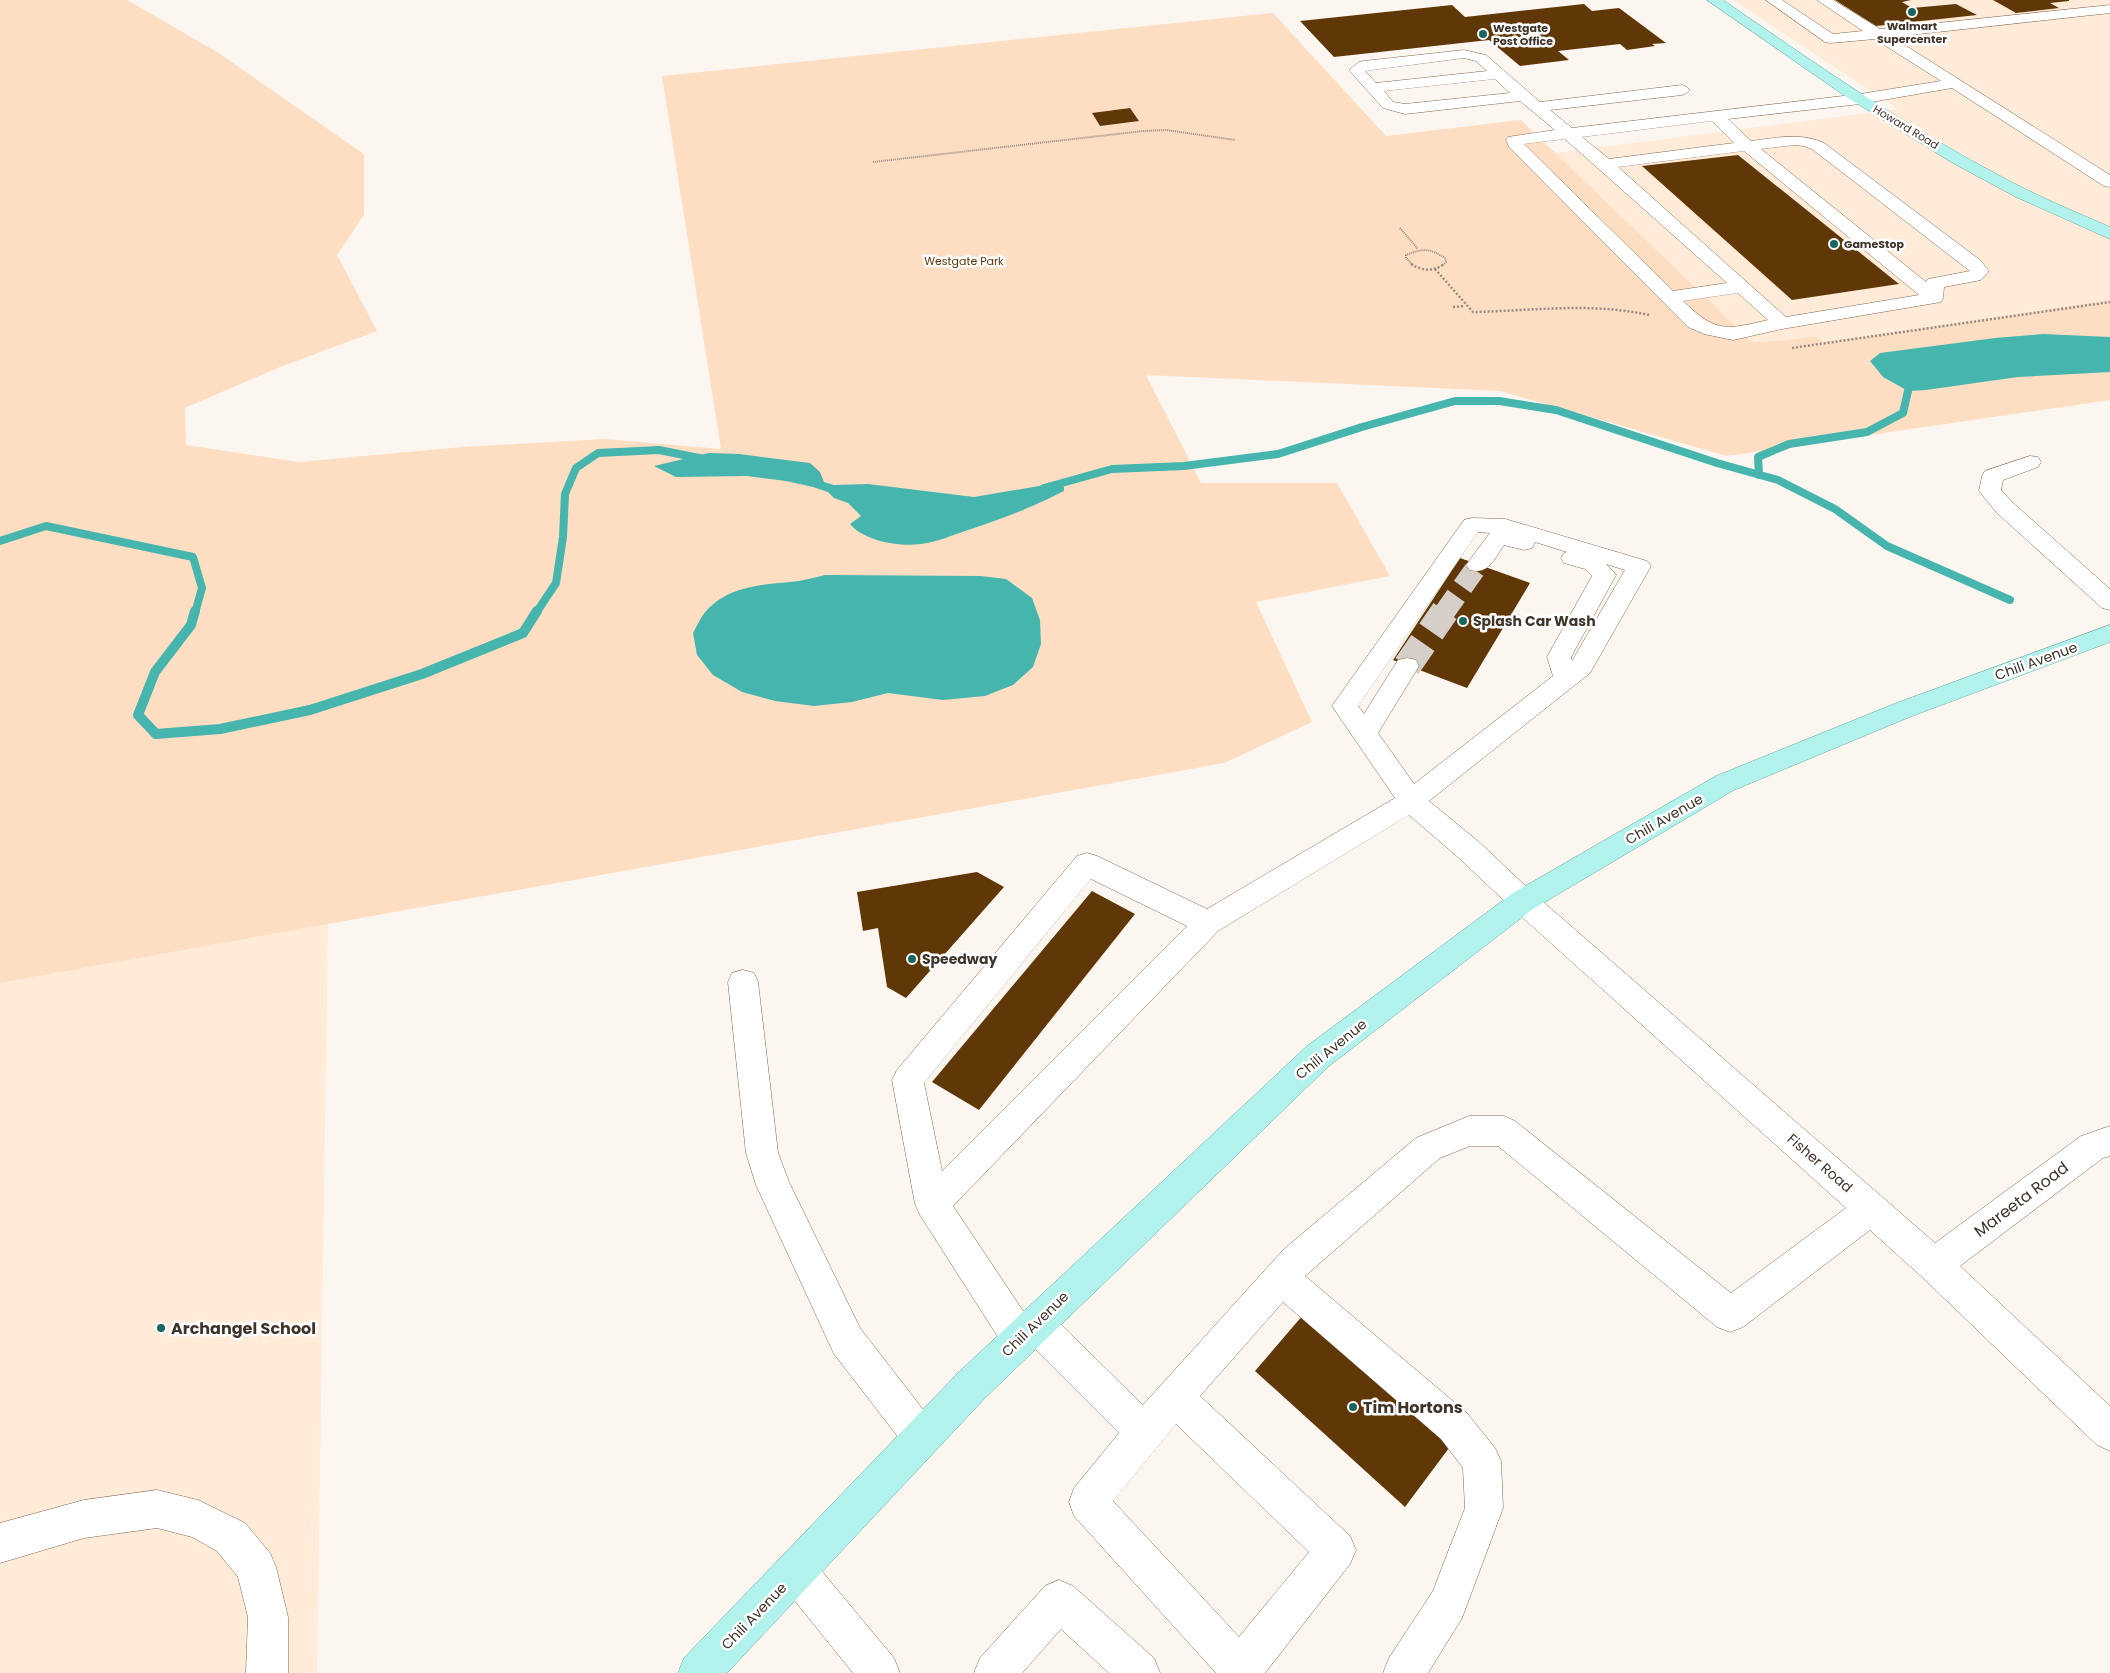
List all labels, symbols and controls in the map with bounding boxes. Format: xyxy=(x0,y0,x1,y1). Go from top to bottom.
marker: Walmart Supercenter xyxy=(1906,6,1918,18)
place label: Walmart Supercenter xyxy=(1877,18,1947,47)
place label: Westgate Post Office xyxy=(1493,20,1553,49)
marker: Westgate Post Office xyxy=(1477,28,1489,40)
street label: Howard Road xyxy=(1870,101,1942,153)
place label: GameStop xyxy=(1844,236,1905,252)
marker: GameStop xyxy=(1828,238,1840,250)
park label: Westgate Park xyxy=(924,253,1004,269)
place label: Splash Car Wash xyxy=(1473,611,1596,631)
marker: Splash Car Wash xyxy=(1457,615,1469,627)
street label: Chili Avenue xyxy=(1992,637,2080,685)
street label: Chili Avenue xyxy=(1622,789,1707,849)
place label: Speedway xyxy=(922,949,997,969)
marker: Speedway xyxy=(906,953,918,965)
street label: Chili Avenue xyxy=(1291,1014,1371,1084)
street label: Fisher Road xyxy=(1783,1129,1857,1197)
street label: Mareeta Road xyxy=(1969,1156,2073,1243)
street label: Chili Avenue xyxy=(997,1287,1073,1361)
place label: Archangel School xyxy=(171,1317,316,1340)
marker: Archangel School xyxy=(155,1322,167,1334)
place label: Tim Hortons xyxy=(1363,1396,1463,1419)
marker: Tim Hortons xyxy=(1347,1401,1359,1413)
street label: Chili Avenue xyxy=(717,1578,791,1654)

